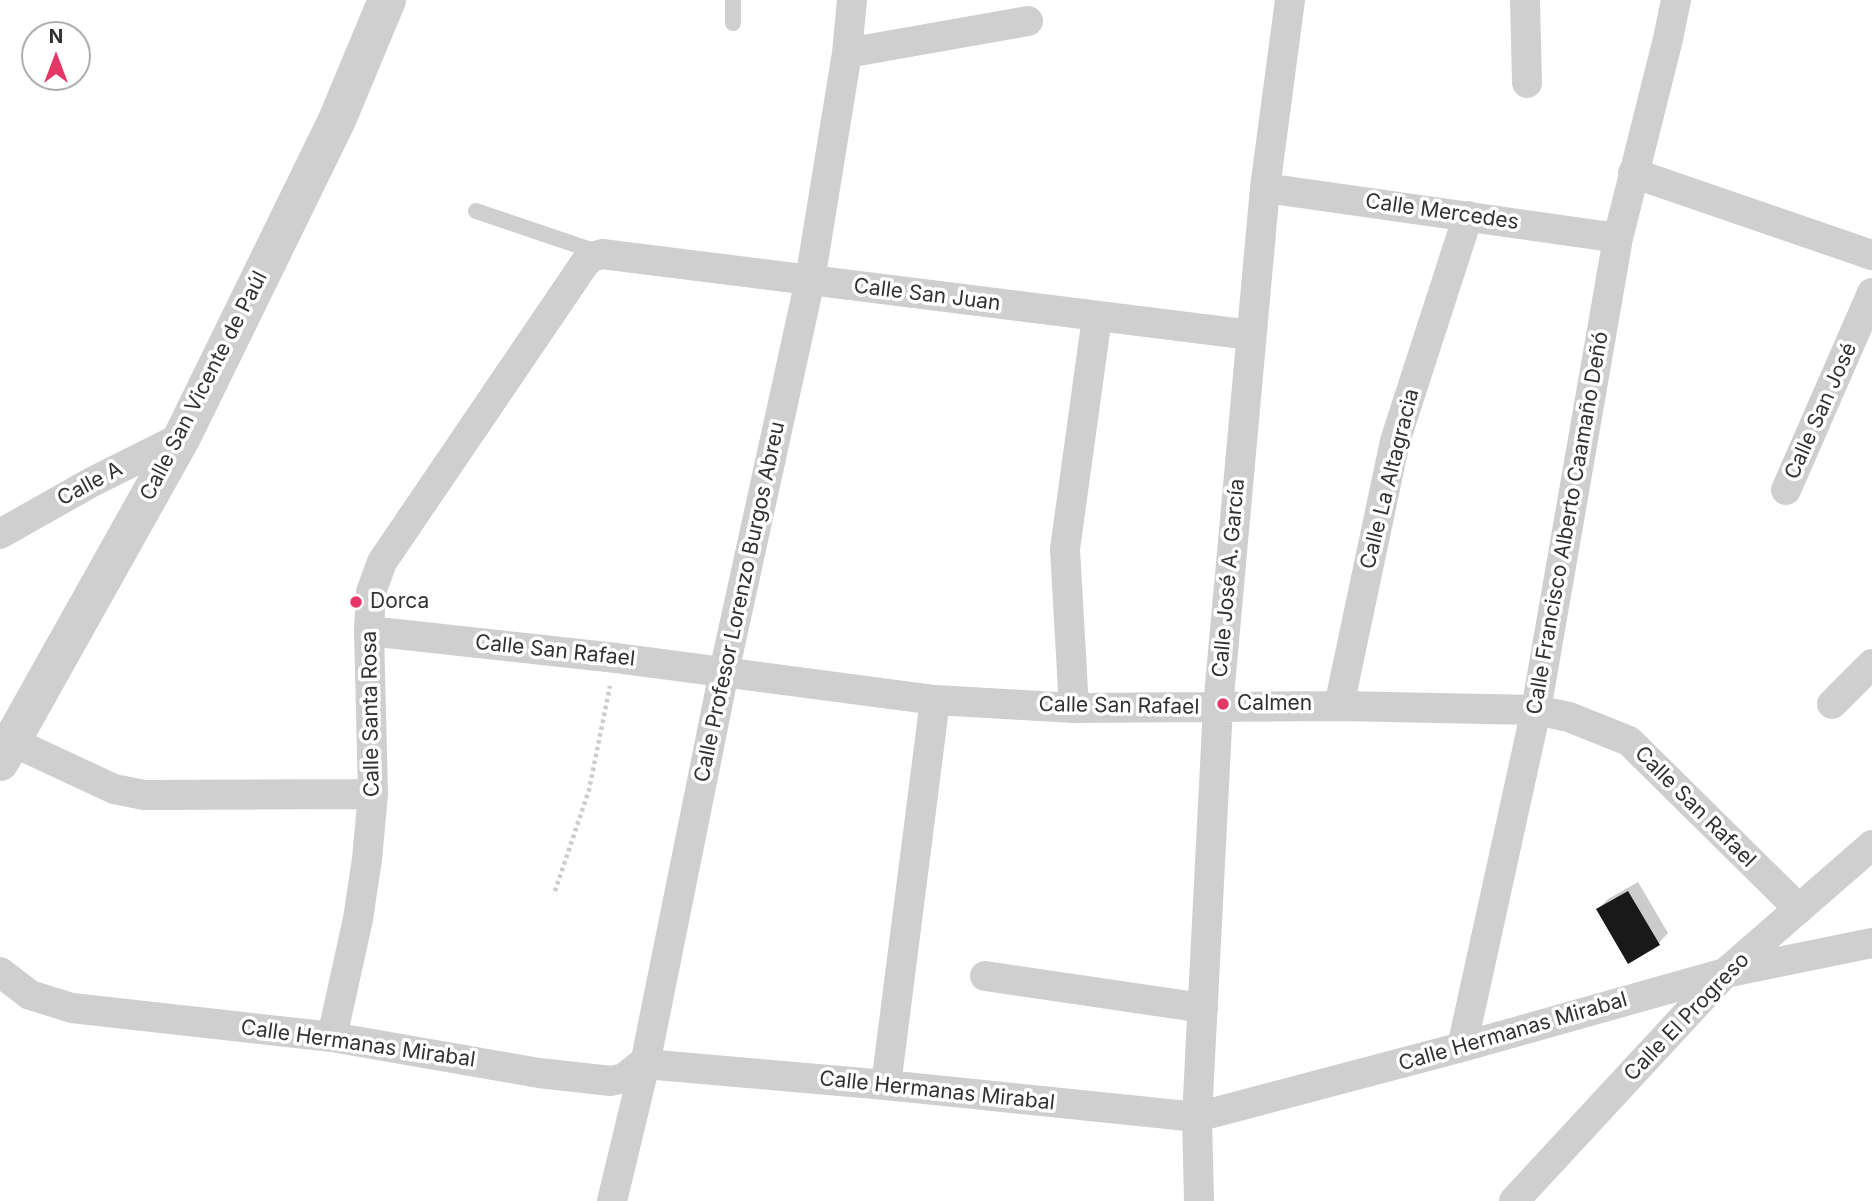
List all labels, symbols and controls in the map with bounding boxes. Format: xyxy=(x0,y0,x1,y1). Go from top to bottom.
north arrow xyxy=(21,21,91,91)
text: N xyxy=(49,25,63,48)
street label: Calle Mercedes xyxy=(1364,189,1520,235)
street label: Calle San Vicente de Paúl xyxy=(135,267,273,505)
street label: Calle San Juan xyxy=(852,273,1002,317)
street label: Calle Francisco Alberto Caamaño Deñó xyxy=(1522,330,1614,716)
street label: Calle San José xyxy=(1780,339,1862,483)
street label: Calle La Altagracia xyxy=(1355,386,1425,572)
street label: Calle Profesor Lorenzo Burgos Abreu xyxy=(689,419,791,785)
street label: Calle A xyxy=(53,456,127,512)
street label: Calle José A. García xyxy=(1208,477,1250,679)
place label: Dorca xyxy=(370,589,429,615)
marker: Dorca xyxy=(348,594,364,610)
street label: Calle San Rafael xyxy=(474,630,636,672)
street label: Calle Santa Rosa xyxy=(357,631,385,797)
place label: Calmen xyxy=(1237,691,1312,717)
street label: Calle San Rafael xyxy=(1038,692,1200,720)
marker: Calmen xyxy=(1215,696,1231,712)
street label: Calle San Rafael xyxy=(1629,741,1761,873)
street label: Calle El Progreso xyxy=(1619,947,1755,1087)
street label: Calle Hermanas Mirabal xyxy=(1396,987,1630,1077)
street label: Calle Hermanas Mirabal xyxy=(239,1015,477,1073)
street label: Calle Hermanas Mirabal xyxy=(818,1066,1056,1116)

